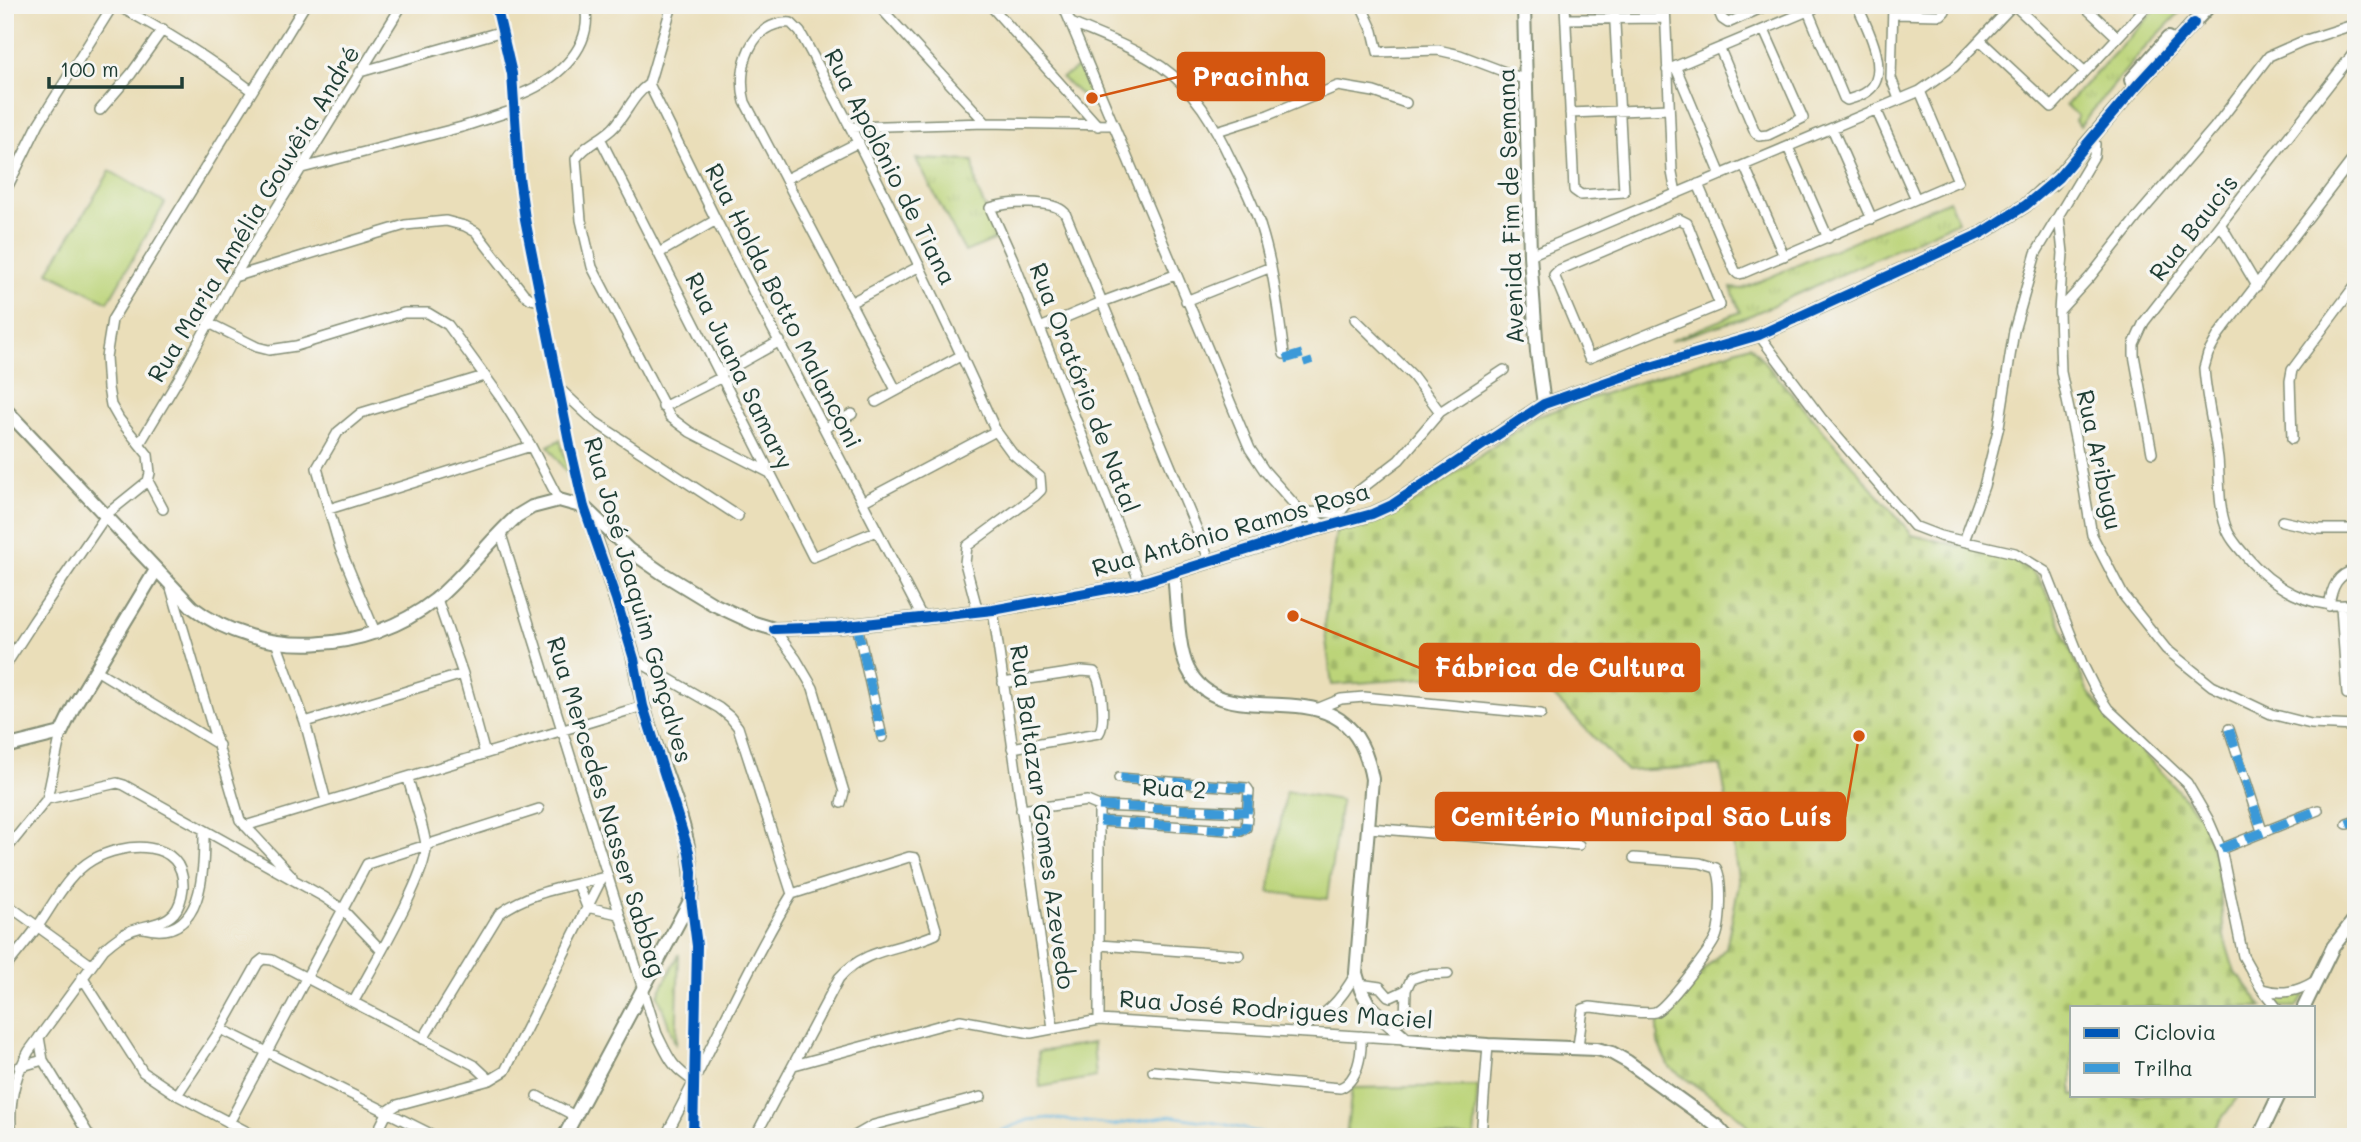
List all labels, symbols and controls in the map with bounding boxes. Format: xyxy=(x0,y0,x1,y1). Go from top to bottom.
street label: Rua Maria Amélia Gouvêia André xyxy=(140,39,366,387)
street label: Rua Apolônio de Tiana xyxy=(818,43,964,290)
scale bar xyxy=(49,46,182,90)
callout: Pracinha xyxy=(1178,53,1324,100)
text: 100 m xyxy=(60,55,119,82)
text: Pracinha xyxy=(1192,59,1310,93)
street label: Avenida Fim de Semana xyxy=(1489,67,1530,345)
street label: Rua Holda Botto Malanconi xyxy=(699,158,870,453)
street label: Rua Baucis xyxy=(2141,167,2244,287)
street label: Rua Oratório de Natal xyxy=(1023,258,1147,517)
street label: Rua Juana Samary xyxy=(679,267,802,474)
street label: Rua Aribugu xyxy=(2070,387,2130,533)
street label: Rua José Joaquim Gonçalves xyxy=(578,433,701,766)
street label: Rua Antônio Ramos Rosa xyxy=(1088,474,1373,583)
street label: Rua Mercedes Nasser Sabbag xyxy=(541,633,674,980)
street label: Rua Baltazar Gomes Azevedo xyxy=(1004,642,1083,991)
callout: Fábrica de Cultura xyxy=(1420,644,1699,691)
text: Fábrica de Cultura xyxy=(1435,650,1685,684)
street label: Rua 2 xyxy=(1141,770,1207,805)
callout: Cemitério Municipal São Luís xyxy=(1436,793,1845,840)
text: Cemitério Municipal São Luís xyxy=(1450,799,1832,833)
street label: Rua José Rodrigues Maciel xyxy=(1118,982,1434,1035)
legend xyxy=(2070,1006,2316,1096)
text: Ciclovia xyxy=(2134,1018,2216,1045)
text: Trilha xyxy=(2134,1054,2193,1081)

